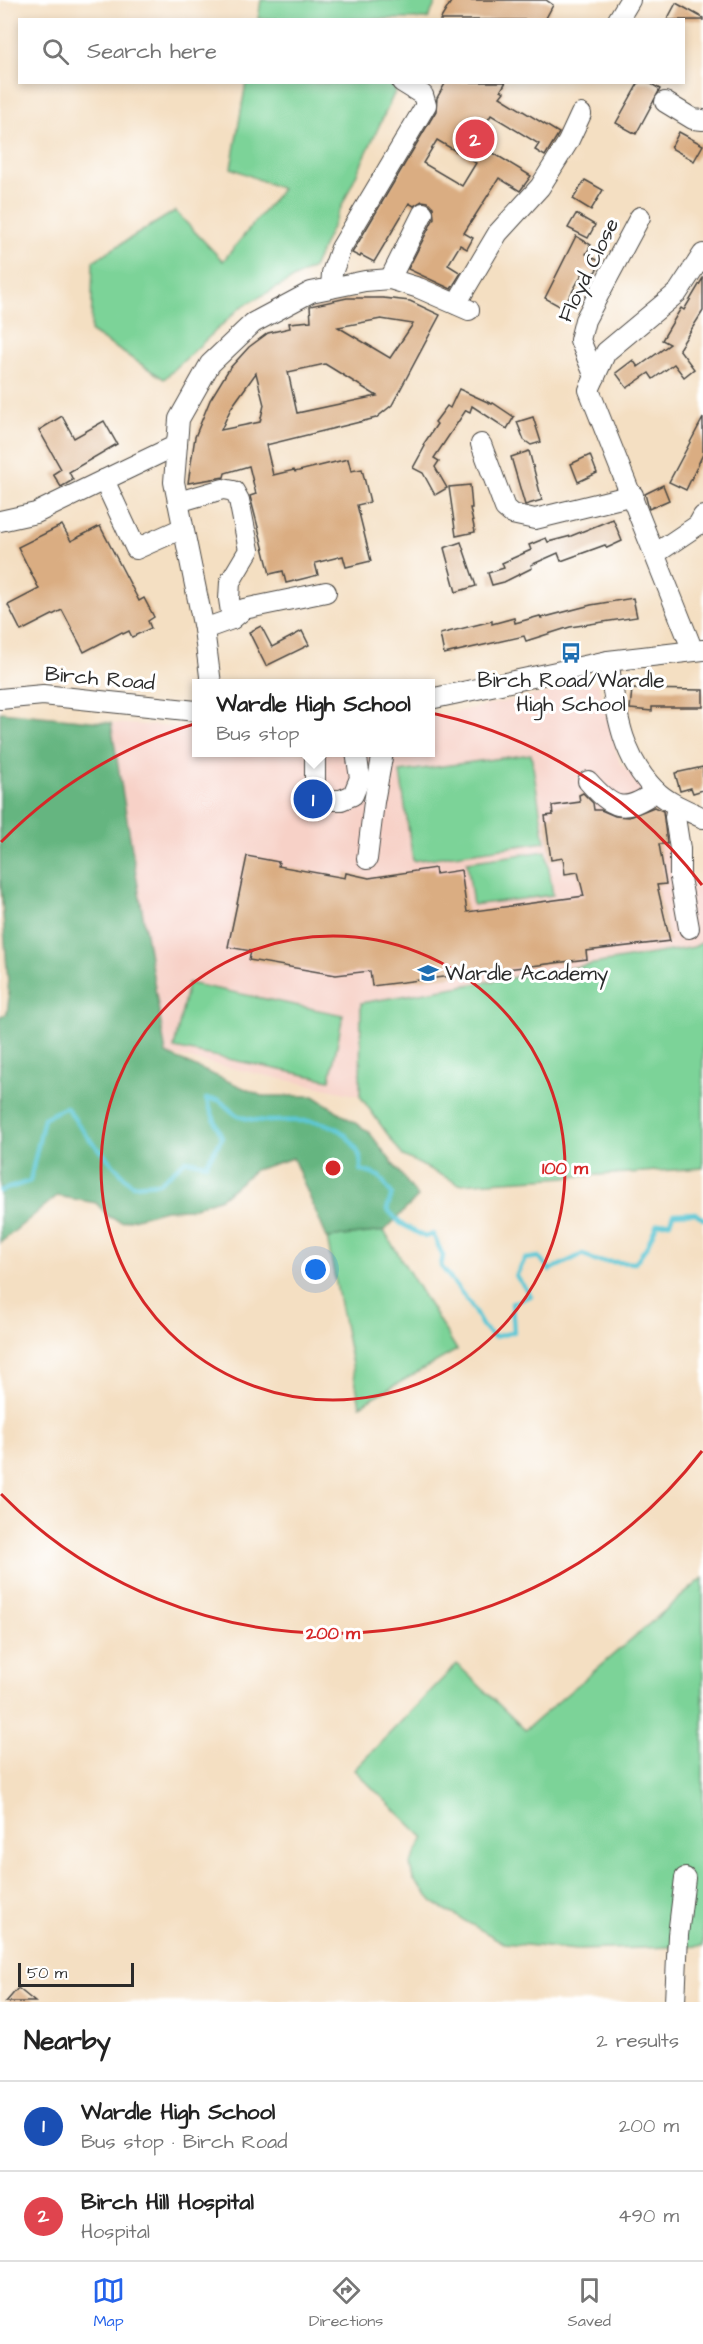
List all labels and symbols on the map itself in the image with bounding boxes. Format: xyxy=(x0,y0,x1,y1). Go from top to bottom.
pin: 2 xyxy=(456,116,494,162)
street label: Floyd Close xyxy=(551,213,628,328)
bus stop icon: Birch Road/Wardle High School xyxy=(559,641,583,665)
street label: Birch Road xyxy=(44,659,156,698)
place label: Birch Road/Wardle High School xyxy=(477,666,665,721)
pin: 1 xyxy=(294,776,332,822)
place label: Wardle Academy xyxy=(445,959,609,990)
school or university icon: Wardle Academy xyxy=(416,961,440,985)
text: 100 m xyxy=(542,1156,589,1181)
centre of rings xyxy=(323,1158,343,1178)
your location xyxy=(301,1255,330,1284)
text: 200 m xyxy=(305,1621,361,1646)
scale bar xyxy=(18,1960,134,1988)

